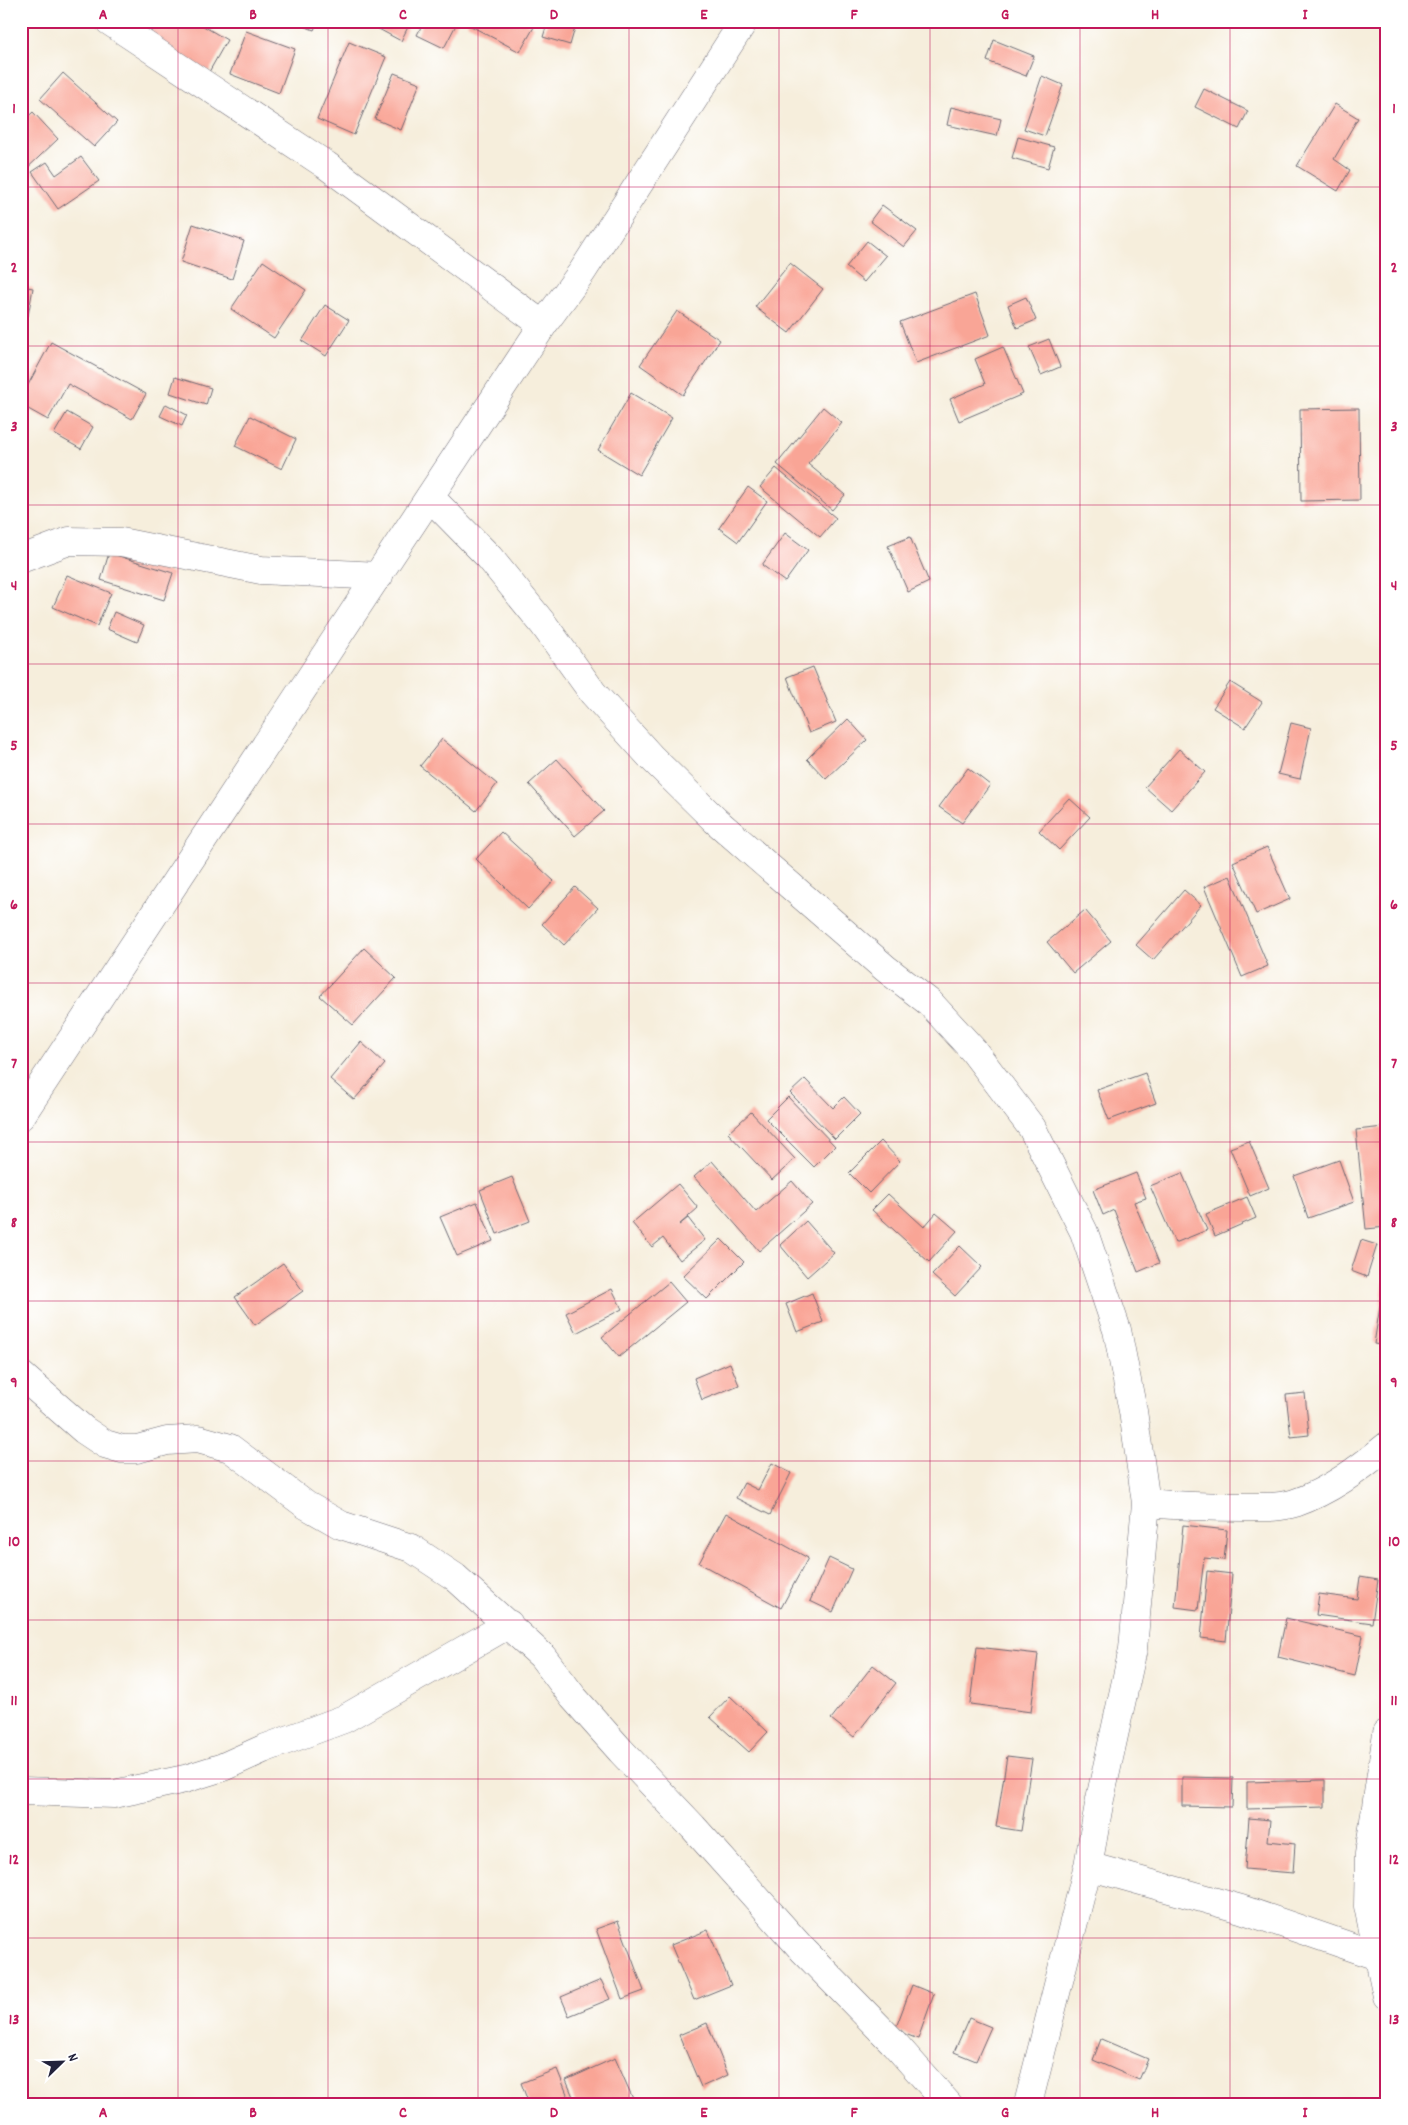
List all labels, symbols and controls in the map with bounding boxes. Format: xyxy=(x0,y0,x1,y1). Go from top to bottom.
text: A xyxy=(99,4,108,27)
text: B xyxy=(249,4,257,27)
text: C xyxy=(399,4,407,27)
text: D xyxy=(550,4,559,27)
text: E xyxy=(700,4,708,27)
text: F xyxy=(850,4,858,27)
text: G xyxy=(1001,4,1009,27)
text: H xyxy=(1151,4,1159,27)
text: I xyxy=(1303,4,1309,27)
text: 1 xyxy=(12,98,16,121)
text: 1 xyxy=(1392,98,1396,121)
text: 2 xyxy=(11,257,18,280)
text: 2 xyxy=(1391,257,1398,280)
text: 3 xyxy=(10,416,18,439)
text: 3 xyxy=(1390,416,1398,439)
text: 4 xyxy=(11,575,17,598)
text: 4 xyxy=(1391,575,1397,598)
text: 5 xyxy=(10,735,18,758)
text: 5 xyxy=(1390,735,1398,758)
text: 6 xyxy=(10,894,18,917)
text: 6 xyxy=(1390,894,1398,917)
text: 7 xyxy=(11,1053,17,1076)
text: 7 xyxy=(1391,1053,1397,1076)
text: 8 xyxy=(11,1212,18,1235)
text: 8 xyxy=(1391,1212,1398,1235)
text: 9 xyxy=(10,1372,18,1395)
text: 9 xyxy=(1390,1372,1398,1395)
text: 10 xyxy=(8,1531,20,1554)
text: 10 xyxy=(1388,1531,1400,1554)
text: 11 xyxy=(10,1690,18,1713)
text: 11 xyxy=(1390,1690,1398,1713)
text: 12 xyxy=(9,1849,19,1872)
text: 12 xyxy=(1389,1849,1399,1872)
text: 13 xyxy=(9,2009,19,2032)
text: 13 xyxy=(1389,2009,1399,2032)
north arrow xyxy=(38,2038,88,2088)
text: N xyxy=(62,2051,83,2065)
text: A xyxy=(99,2102,108,2125)
text: B xyxy=(249,2102,257,2125)
text: C xyxy=(399,2102,407,2125)
text: D xyxy=(550,2102,559,2125)
text: E xyxy=(700,2102,708,2125)
text: F xyxy=(850,2102,858,2125)
text: G xyxy=(1001,2102,1009,2125)
text: H xyxy=(1151,2102,1159,2125)
text: I xyxy=(1303,2102,1309,2125)

